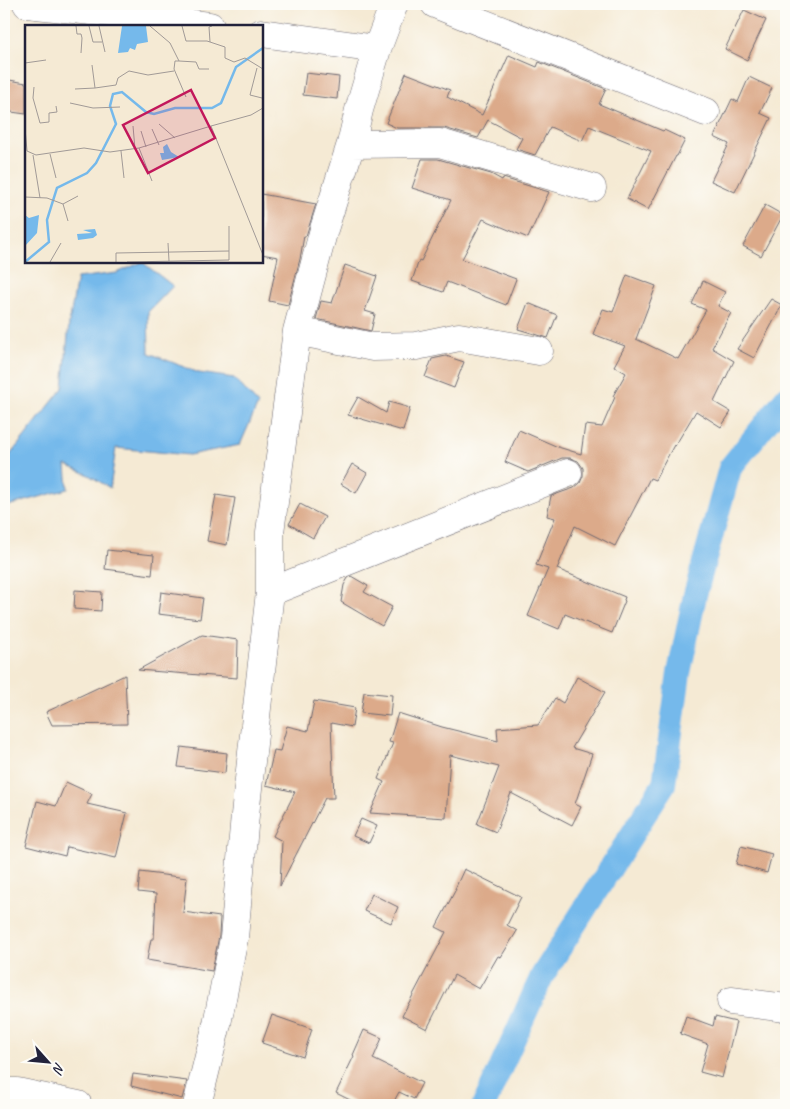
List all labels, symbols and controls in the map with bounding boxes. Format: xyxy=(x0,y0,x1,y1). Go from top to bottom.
inset map xyxy=(25,25,262,262)
north arrow xyxy=(22,1036,72,1086)
text: N xyxy=(49,1060,69,1077)

